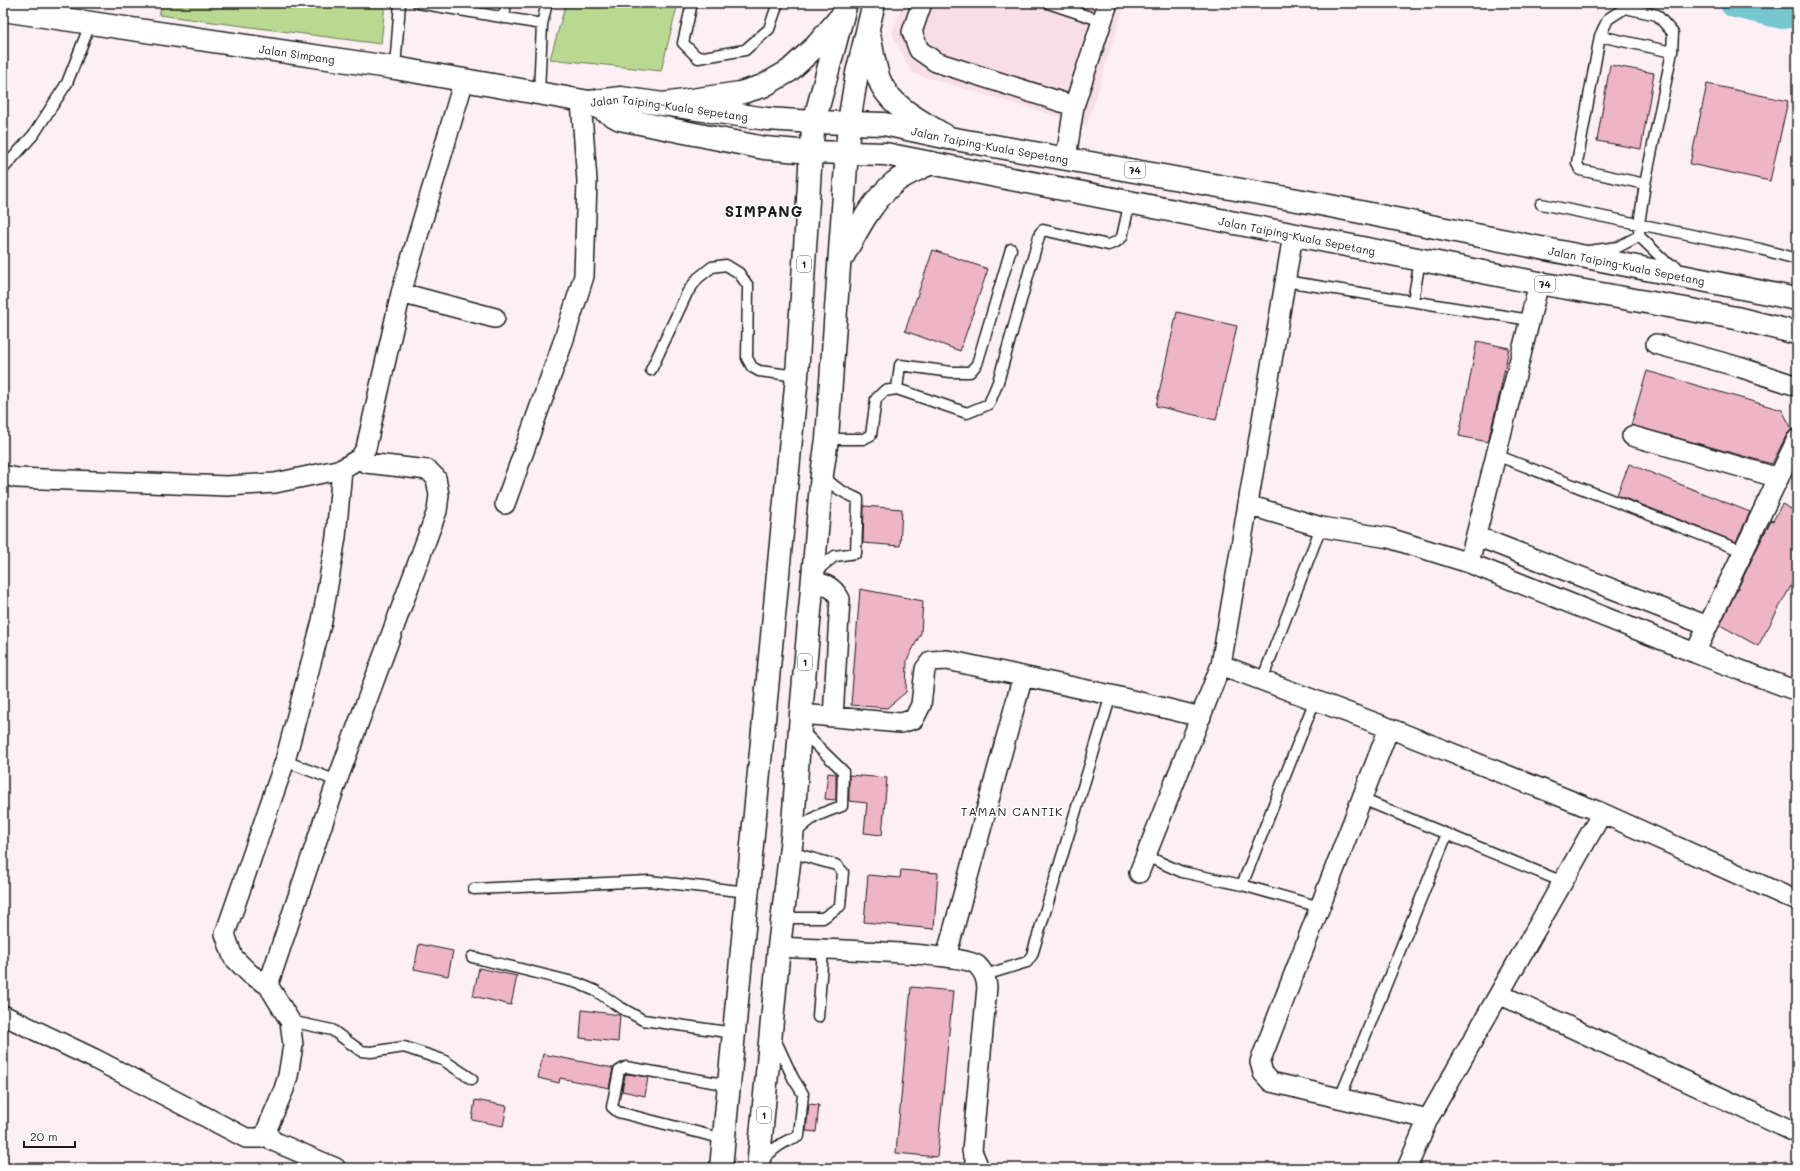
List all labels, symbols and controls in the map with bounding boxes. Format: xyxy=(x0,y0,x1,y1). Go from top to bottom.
street label: Jalan Simpang xyxy=(258,40,336,67)
street label: Jalan Taiping-Kuala Sepetang xyxy=(589,90,749,124)
street label: Jalan Taiping-Kuala Sepetang xyxy=(910,123,1070,167)
road number: 74 xyxy=(1125,162,1145,178)
district label: SIMPANG xyxy=(725,201,803,221)
street label: Jalan Taiping-Kuala Sepetang xyxy=(1217,212,1377,258)
street label: Jalan Taiping-Kuala Sepetang xyxy=(1547,242,1706,288)
road number: 1 xyxy=(797,256,811,272)
road number: 74 xyxy=(1535,276,1555,292)
road number: 1 xyxy=(798,654,812,670)
district label: TAMAN CANTIK xyxy=(961,803,1063,819)
road number: 1 xyxy=(757,1107,771,1123)
scale bar xyxy=(24,1123,75,1149)
text: 20 m xyxy=(30,1128,58,1144)

